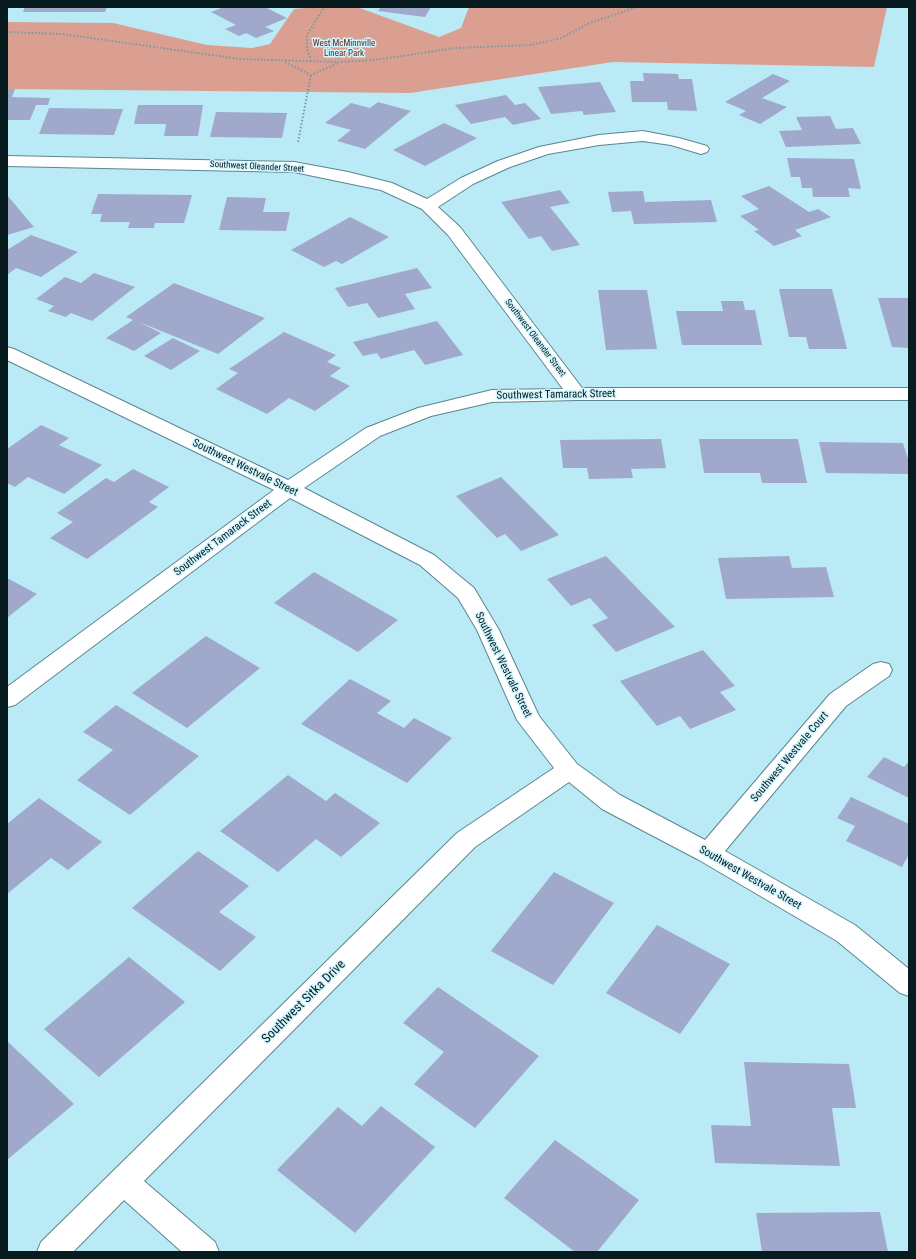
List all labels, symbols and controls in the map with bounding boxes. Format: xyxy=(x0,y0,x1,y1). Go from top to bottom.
park label: West McMinnville Linear Park xyxy=(313,39,375,60)
street label: Southwest Oleander Street xyxy=(210,159,304,175)
street label: Southwest Oleander Street xyxy=(502,297,568,379)
street label: Southwest Tamarack Street xyxy=(496,387,616,403)
street label: Southwest Westvale Street xyxy=(190,437,300,499)
street label: Southwest Tamarack Street xyxy=(172,497,274,579)
street label: Southwest Westvale Street xyxy=(472,610,534,720)
street label: Southwest Westvale Court xyxy=(748,709,832,805)
street label: Southwest Westvale Street xyxy=(697,843,803,913)
street label: Southwest Sitka Drive xyxy=(259,957,349,1047)

